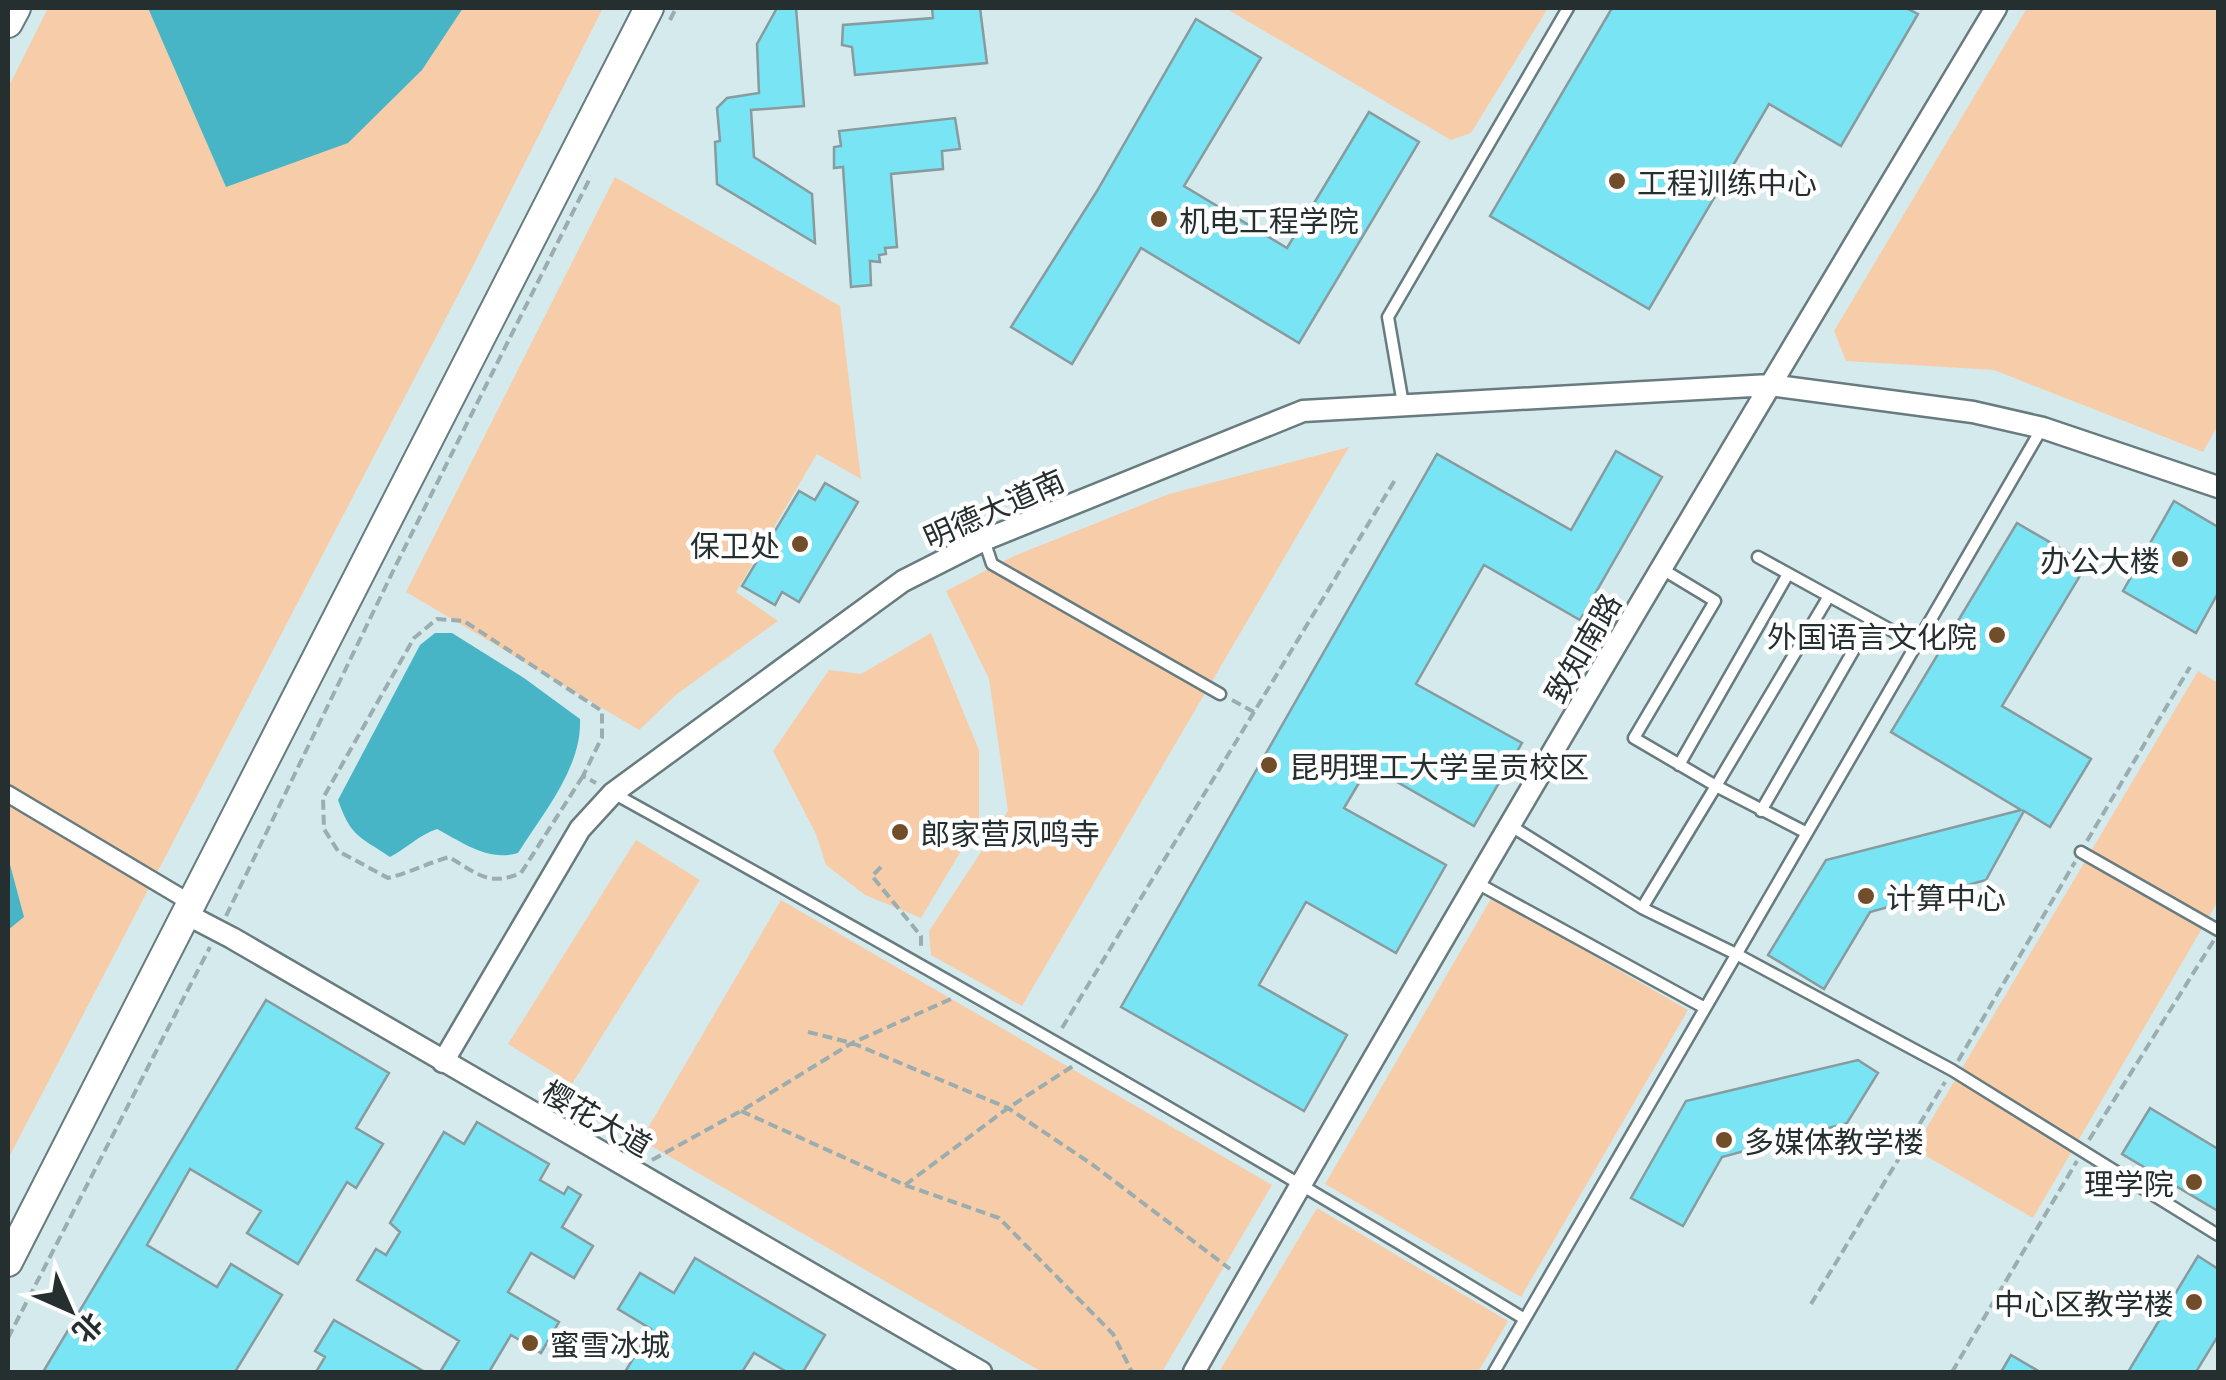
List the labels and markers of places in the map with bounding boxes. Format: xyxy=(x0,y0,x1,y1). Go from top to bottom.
place label: 工程训练中心 xyxy=(1637,159,1817,203)
marker: 工程训练中心 xyxy=(1606,170,1628,192)
place label: 机电工程学院 xyxy=(1179,197,1359,241)
marker: 机电工程学院 xyxy=(1148,208,1170,230)
place label: 保卫处 xyxy=(690,522,780,566)
marker: 保卫处 xyxy=(789,533,811,555)
place label: 办公大楼 xyxy=(2040,537,2160,581)
marker: 办公大楼 xyxy=(2169,548,2191,570)
place label: 外国语言文化院 xyxy=(1767,613,1977,657)
marker: 外国语言文化院 xyxy=(1986,624,2008,646)
place label: 昆明理工大学呈贡校区 xyxy=(1289,743,1589,787)
marker: 昆明理工大学呈贡校区 xyxy=(1258,754,1280,776)
place label: 郎家营凤鸣寺 xyxy=(920,810,1100,854)
marker: 郎家营凤鸣寺 xyxy=(889,821,911,843)
place label: 计算中心 xyxy=(1886,874,2006,918)
marker: 计算中心 xyxy=(1855,885,1877,907)
place label: 多媒体教学楼 xyxy=(1744,1118,1924,1162)
marker: 多媒体教学楼 xyxy=(1713,1129,1735,1151)
place label: 理学院 xyxy=(2084,1160,2174,1204)
marker: 理学院 xyxy=(2183,1171,2205,1193)
place label: 中心区教学楼 xyxy=(1994,1280,2174,1324)
marker: 中心区教学楼 xyxy=(2183,1291,2205,1313)
place label: 蜜雪冰城 xyxy=(550,1321,670,1365)
marker: 蜜雪冰城 xyxy=(519,1332,541,1354)

